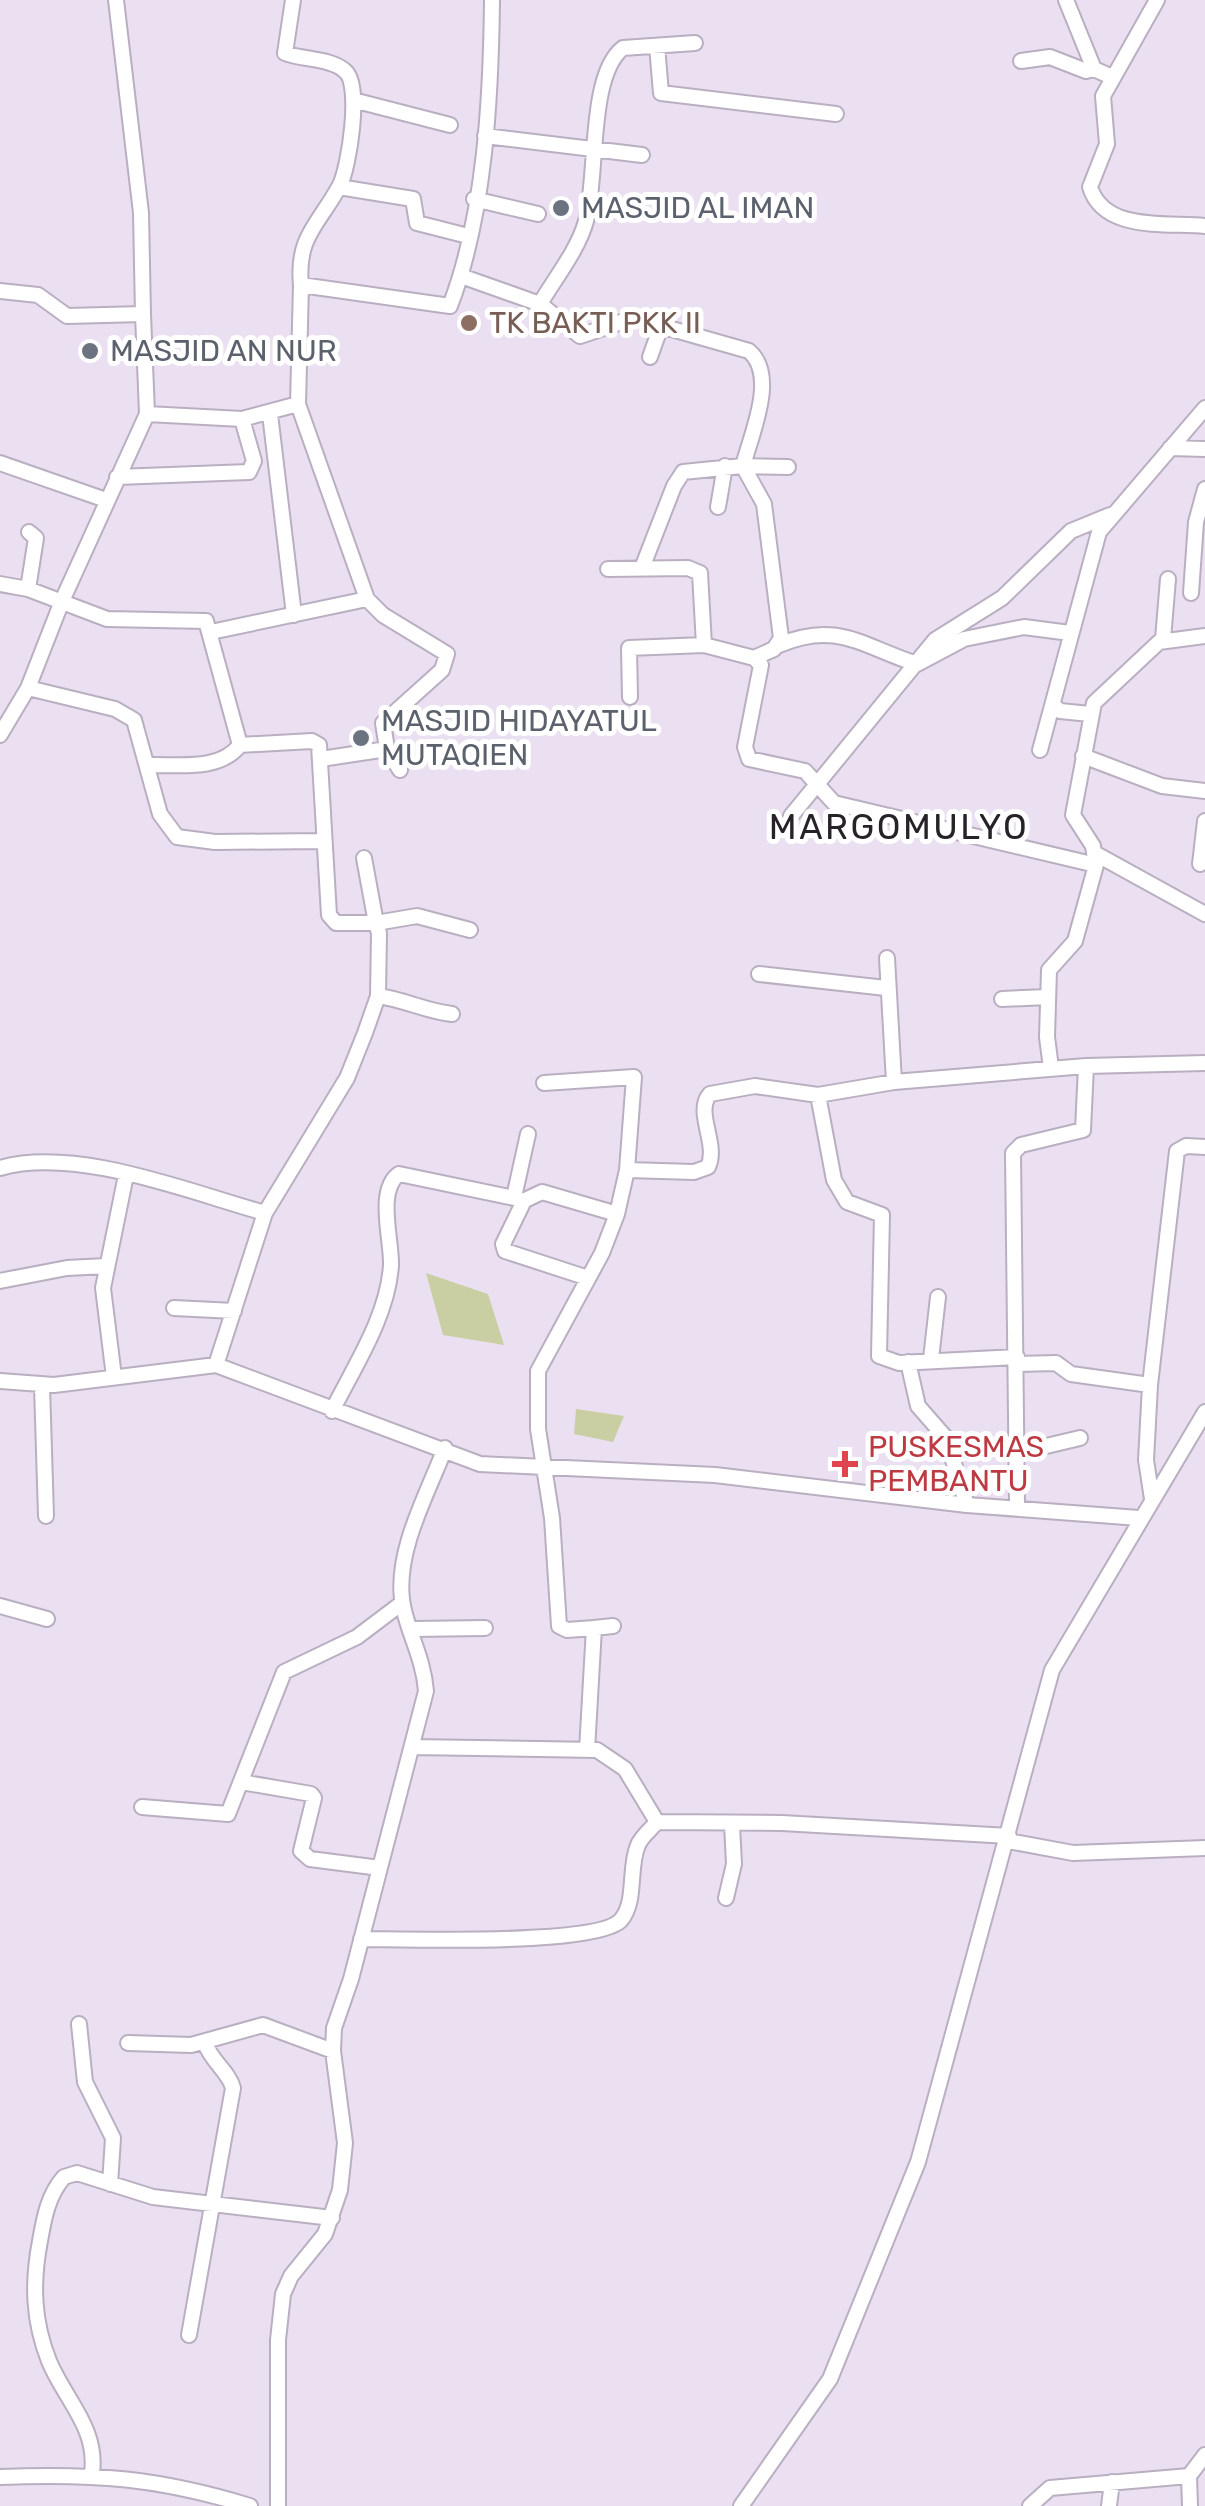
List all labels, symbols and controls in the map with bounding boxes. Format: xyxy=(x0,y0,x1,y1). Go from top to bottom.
place label: MASJID AL IMAN xyxy=(581,190,814,226)
marker: MASJID AL IMAN xyxy=(550,197,572,219)
place label: TK BAKTI PKK II xyxy=(489,305,701,341)
marker: TK BAKTI PKK II xyxy=(458,312,480,334)
place label: MASJID AN NUR xyxy=(110,333,337,369)
marker: MASJID AN NUR xyxy=(79,340,101,362)
place label: MASJID HIDAYATUL MUTAQIEN xyxy=(381,703,657,773)
marker: MASJID HIDAYATUL MUTAQIEN xyxy=(350,727,372,749)
district label: MARGOMULYO xyxy=(769,806,1029,848)
place label: PUSKESMAS PEMBANTU xyxy=(868,1429,1044,1499)
marker: PUSKESMAS PEMBANTU xyxy=(832,1451,858,1477)

